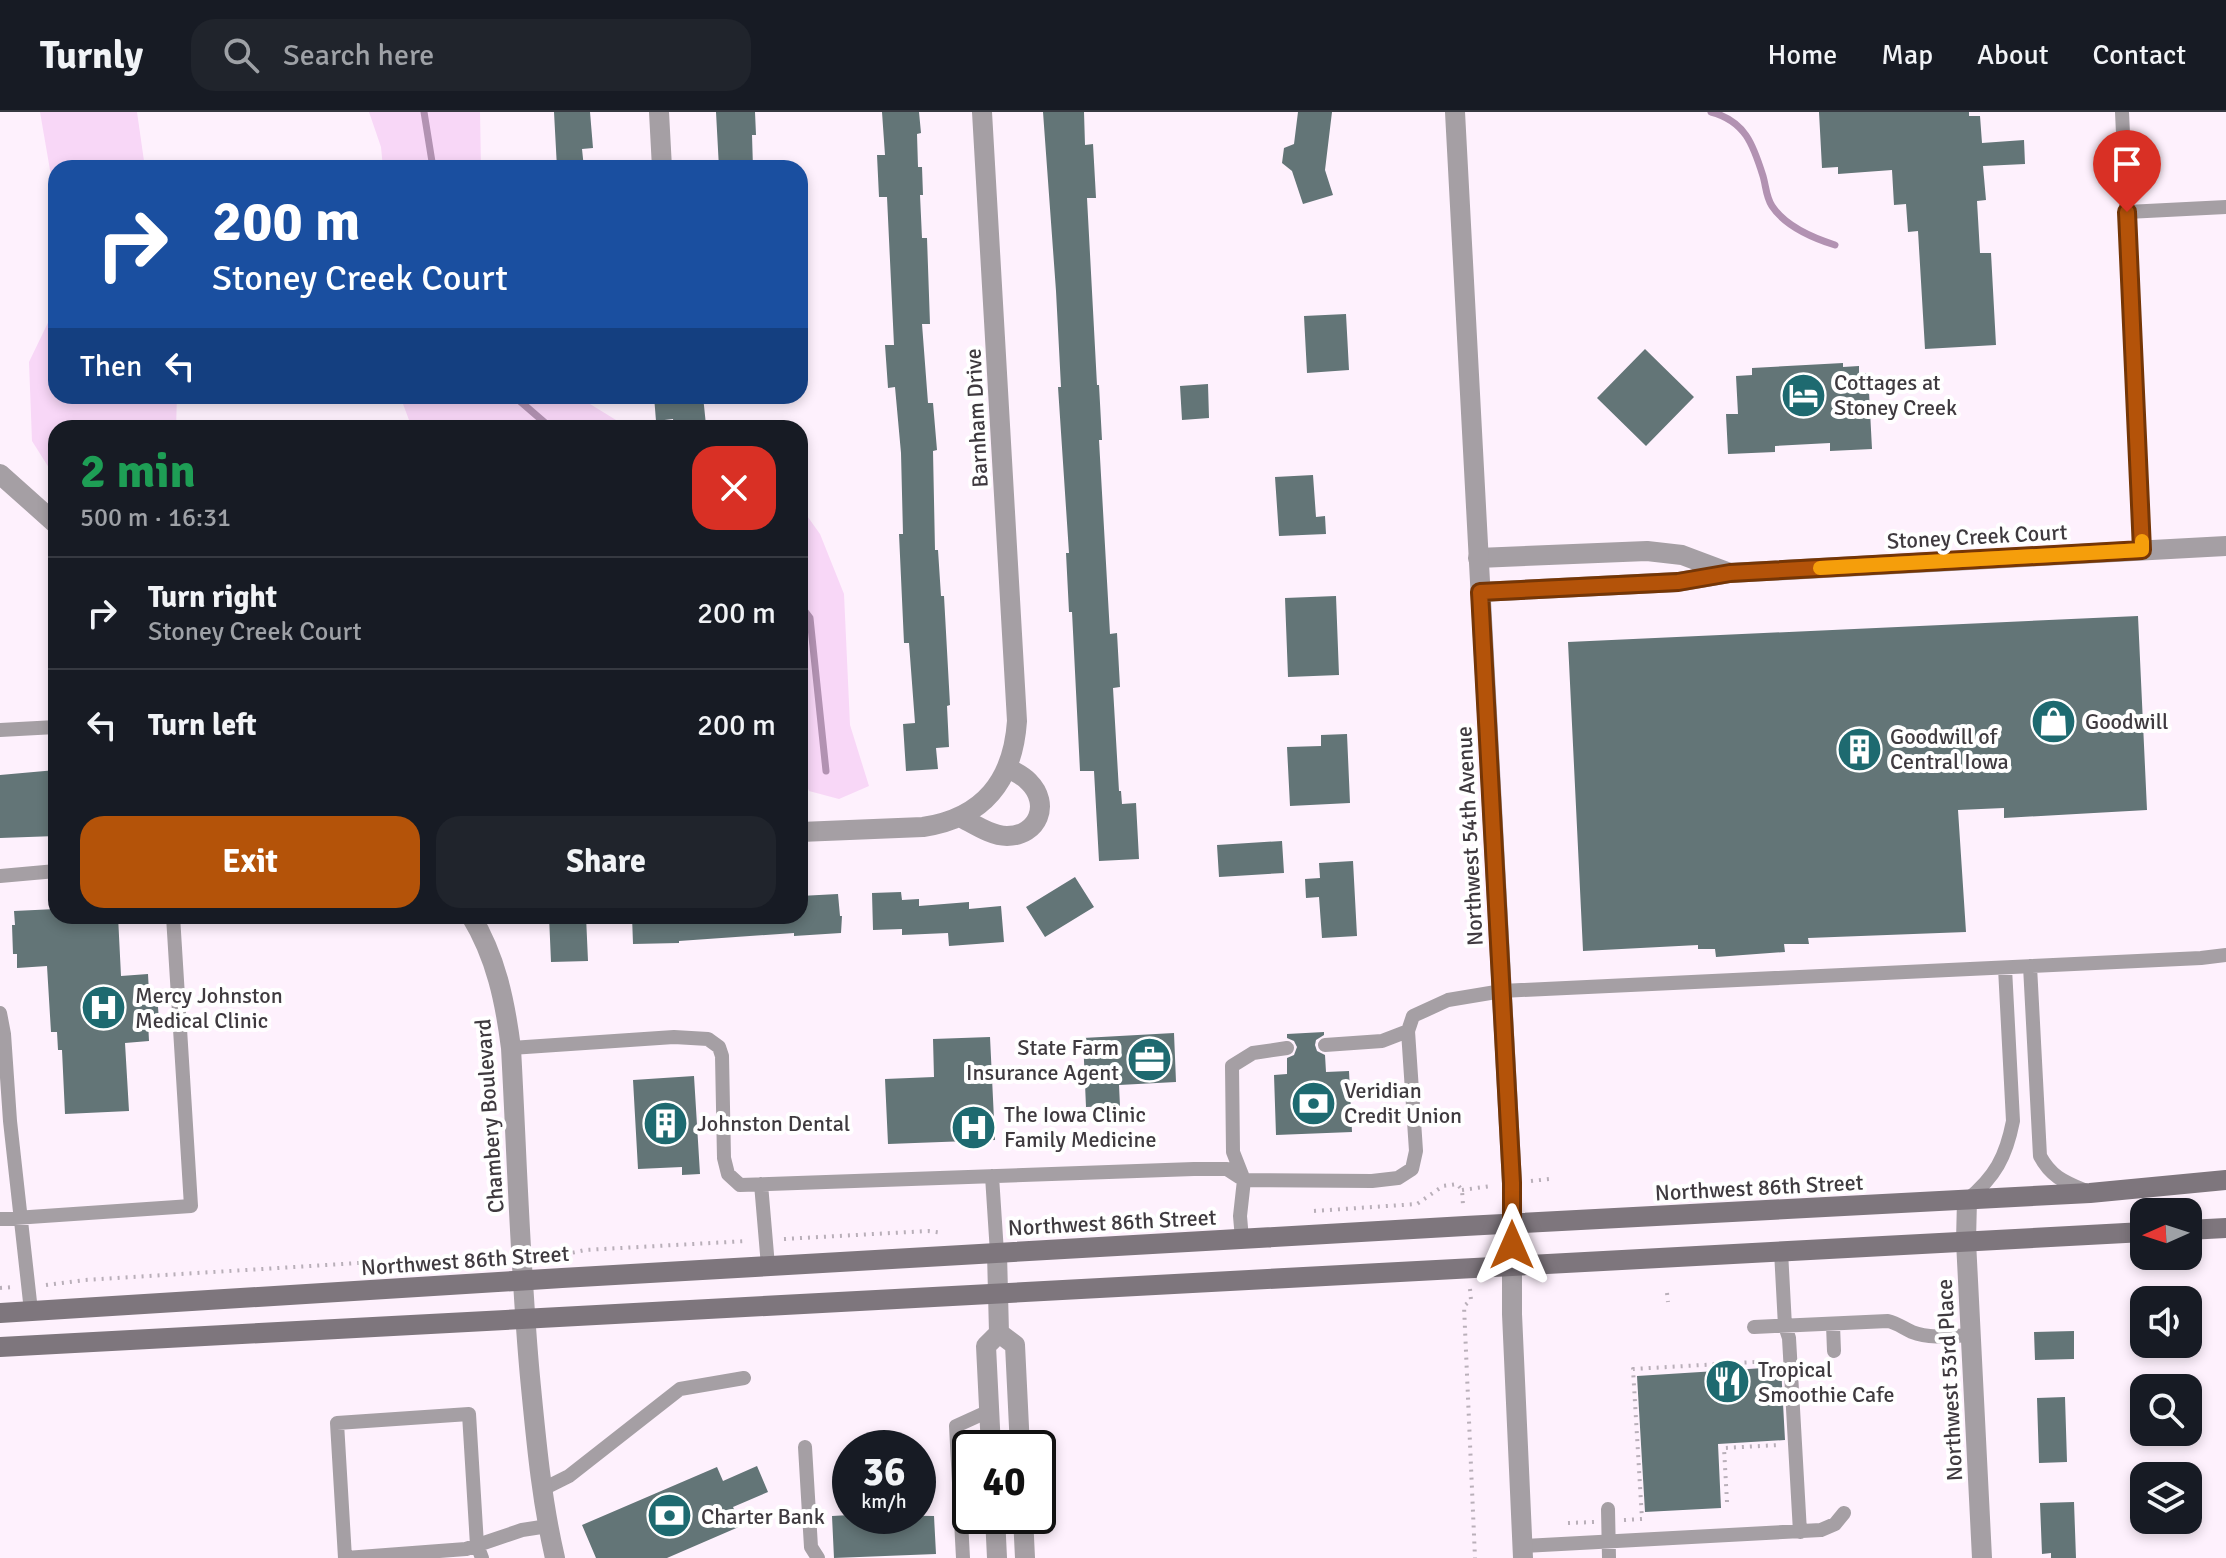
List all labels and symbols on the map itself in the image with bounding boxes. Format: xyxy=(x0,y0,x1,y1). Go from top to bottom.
pin xyxy=(2093,130,2161,212)
street label: Barnham Drive xyxy=(959,348,994,488)
place label: Cottages at Stoney Creek xyxy=(1834,369,1957,421)
hotel icon: Cottages at Stoney Creek xyxy=(1779,371,1827,419)
street label: Stoney Creek Court xyxy=(1886,518,2068,555)
shop icon: Goodwill xyxy=(2030,697,2078,745)
place label: Goodwill xyxy=(2085,708,2169,735)
place label: Goodwill of Central Iowa xyxy=(1890,723,2009,775)
street label: Northwest 54th Avenue xyxy=(1450,725,1489,947)
building icon: Goodwill of Central Iowa xyxy=(1835,725,1883,773)
place label: Mercy Johnston Medical Clinic xyxy=(135,982,283,1034)
hospital icon: Mercy Johnston Medical Clinic xyxy=(80,984,128,1032)
street label: Chambery Boulevard xyxy=(469,1018,510,1214)
place label: State Farm Insurance Agent xyxy=(966,1034,1119,1086)
office icon: State Farm Insurance Agent xyxy=(1126,1036,1174,1084)
place label: Veridian Credit Union xyxy=(1344,1077,1462,1129)
bank icon: Veridian Credit Union xyxy=(1289,1079,1337,1127)
building icon: Johnston Dental xyxy=(642,1099,690,1147)
place label: The Iowa Clinic Family Medicine xyxy=(1004,1101,1157,1153)
hospital icon: The Iowa Clinic Family Medicine xyxy=(949,1103,997,1151)
place label: Johnston Dental xyxy=(697,1110,850,1137)
street label: Northwest 86th Street xyxy=(1654,1169,1864,1206)
north arrow xyxy=(2130,1198,2202,1270)
position arrow xyxy=(1470,1203,1554,1287)
street label: Northwest 86th Street xyxy=(1007,1204,1217,1241)
street label: Northwest 86th Street xyxy=(360,1240,570,1281)
street label: Northwest 53rd Place xyxy=(1931,1278,1968,1482)
place label: Tropical Smoothie Cafe xyxy=(1758,1356,1894,1408)
restaurant icon: Tropical Smoothie Cafe xyxy=(1703,1358,1751,1406)
speed limit sign: 40 xyxy=(952,1430,1056,1534)
bank icon: Charter Bank xyxy=(646,1492,694,1540)
place label: Charter Bank xyxy=(701,1503,825,1530)

